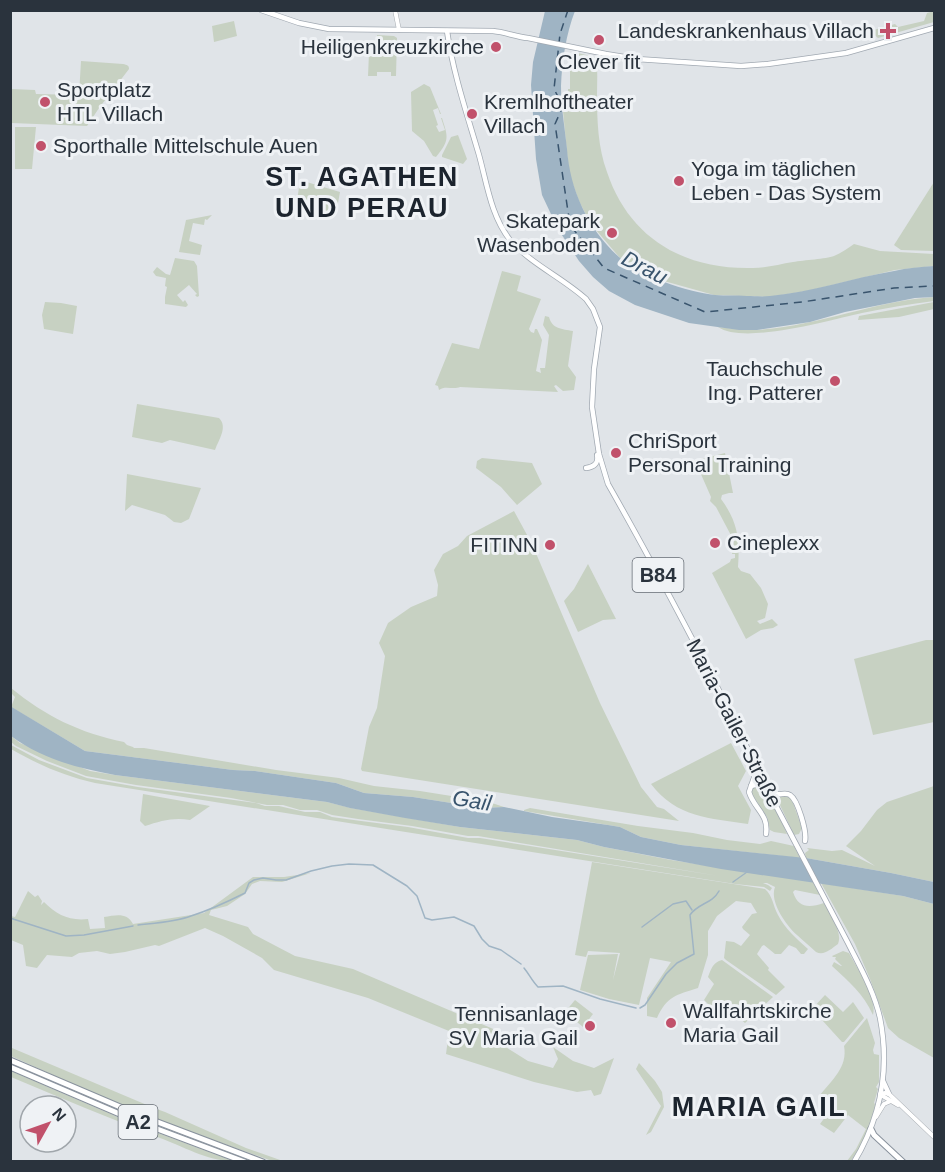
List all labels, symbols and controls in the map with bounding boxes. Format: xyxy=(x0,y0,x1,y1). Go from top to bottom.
place label: Landeskrankenhaus Villach xyxy=(618,19,874,42)
marker: Landeskrankenhaus Villach xyxy=(879,22,897,40)
marker: Clever fit xyxy=(592,33,606,47)
place label: Heiligenkreuzkirche xyxy=(301,35,484,58)
marker: Heiligenkreuzkirche xyxy=(489,40,503,54)
place label: Clever fit xyxy=(558,50,641,73)
place label: Sportplatz HTL Villach xyxy=(57,78,163,125)
place label: Kremlhoftheater Villach xyxy=(484,90,633,137)
marker: Sportplatz HTL Villach xyxy=(38,95,52,109)
marker: Kremlhoftheater Villach xyxy=(465,107,479,121)
place label: Sporthalle Mittelschule Auen xyxy=(53,134,318,157)
marker: Sporthalle Mittelschule Auen xyxy=(34,139,48,153)
place label: Yoga im täglichen Leben - Das System xyxy=(691,157,881,204)
district label: ST. AGATHEN UND PERAU xyxy=(265,162,459,223)
marker: Yoga im täglichen Leben - Das System xyxy=(672,174,686,188)
place label: Skatepark Wasenboden xyxy=(477,209,600,256)
marker: Skatepark Wasenboden xyxy=(605,226,619,240)
water label: Drau xyxy=(618,245,672,289)
place label: Tauchschule Ing. Patterer xyxy=(706,357,823,404)
marker: Tauchschule Ing. Patterer xyxy=(828,374,842,388)
place label: ChriSport Personal Training xyxy=(628,429,791,476)
marker: ChriSport Personal Training xyxy=(609,446,623,460)
place label: Cineplexx xyxy=(727,531,820,554)
place label: FITINN xyxy=(470,533,538,556)
marker: Cineplexx xyxy=(708,536,722,550)
marker: FITINN xyxy=(543,538,557,552)
road number: B84 xyxy=(632,558,684,592)
street label: Maria-Gailer-Straße xyxy=(682,635,787,811)
water label: Gail xyxy=(451,785,494,816)
place label: Wallfahrtskirche Maria Gail xyxy=(683,999,832,1046)
place label: Tennisanlage SV Maria Gail xyxy=(448,1002,578,1049)
marker: Wallfahrtskirche Maria Gail xyxy=(664,1016,678,1030)
marker: Tennisanlage SV Maria Gail xyxy=(583,1019,597,1033)
district label: MARIA GAIL xyxy=(672,1092,846,1122)
north arrow xyxy=(18,1094,78,1154)
text: N xyxy=(49,1105,69,1125)
road number: A2 xyxy=(118,1105,158,1139)

